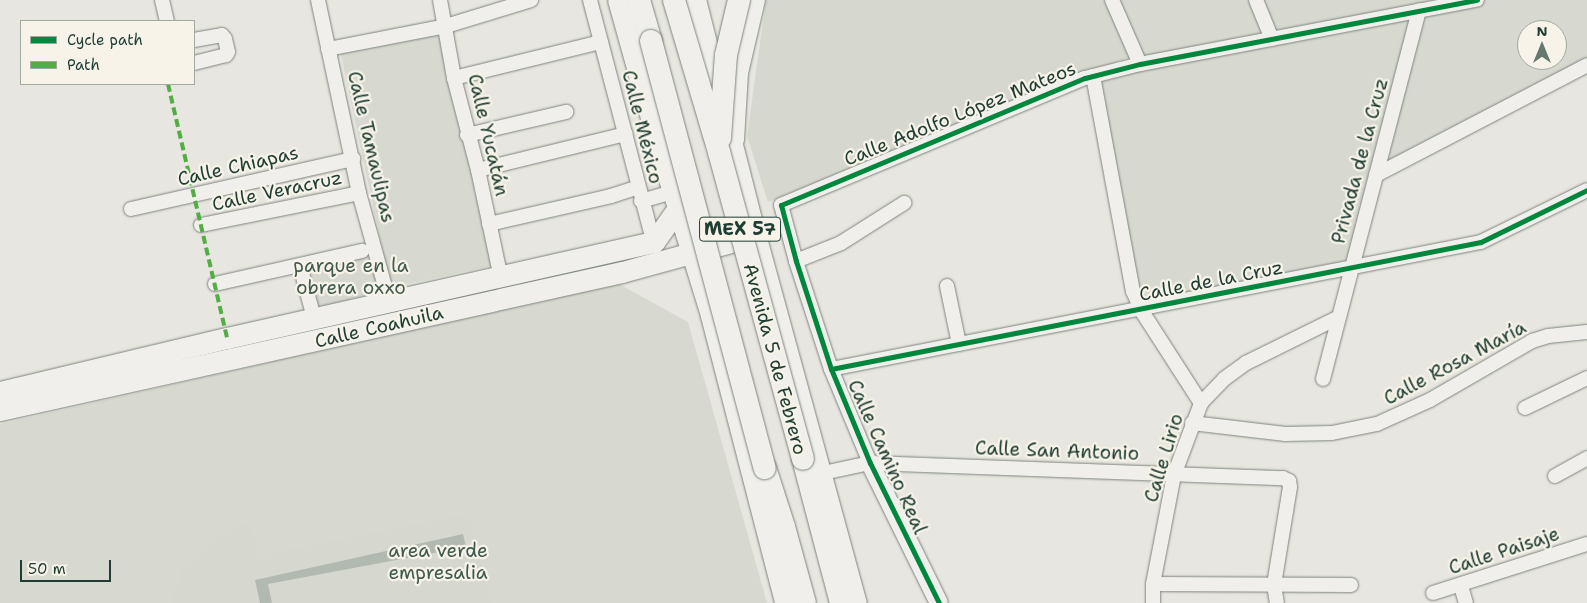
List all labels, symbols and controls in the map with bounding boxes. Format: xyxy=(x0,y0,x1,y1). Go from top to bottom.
legend xyxy=(20,20,195,85)
north arrow xyxy=(1517,20,1567,70)
text: N xyxy=(1536,22,1548,40)
text: Cycle path xyxy=(67,30,143,50)
text: Path xyxy=(67,55,100,75)
street label: Calle Adolfo López Mateos xyxy=(841,57,1079,171)
street label: Calle México xyxy=(617,68,667,186)
street label: Calle Tamaulipas xyxy=(342,69,400,225)
street label: Calle Yucatán xyxy=(463,72,513,198)
street label: Privada de la Cruz xyxy=(1327,76,1393,246)
street label: Calle Chiapas xyxy=(175,141,301,191)
street label: Calle Veracruz xyxy=(210,166,344,216)
road number: MEX 57 xyxy=(699,213,781,244)
park label: parque en la obrera oxxo xyxy=(293,255,409,299)
street label: Calle de la Cruz xyxy=(1137,256,1285,306)
street label: Avenida 5 de Febrero xyxy=(738,261,812,457)
street label: Calle Coahuila xyxy=(313,301,445,353)
street label: Calle Rosa María xyxy=(1380,316,1530,410)
street label: Calle Camino Real xyxy=(843,376,931,538)
street label: Calle Lirio xyxy=(1140,411,1188,505)
street label: Calle San Antonio xyxy=(975,437,1139,465)
street label: Calle Paisaje xyxy=(1446,522,1562,580)
park label: area verde empresalia xyxy=(388,540,488,584)
scale bar xyxy=(22,550,114,582)
text: 50 m xyxy=(28,559,66,579)

